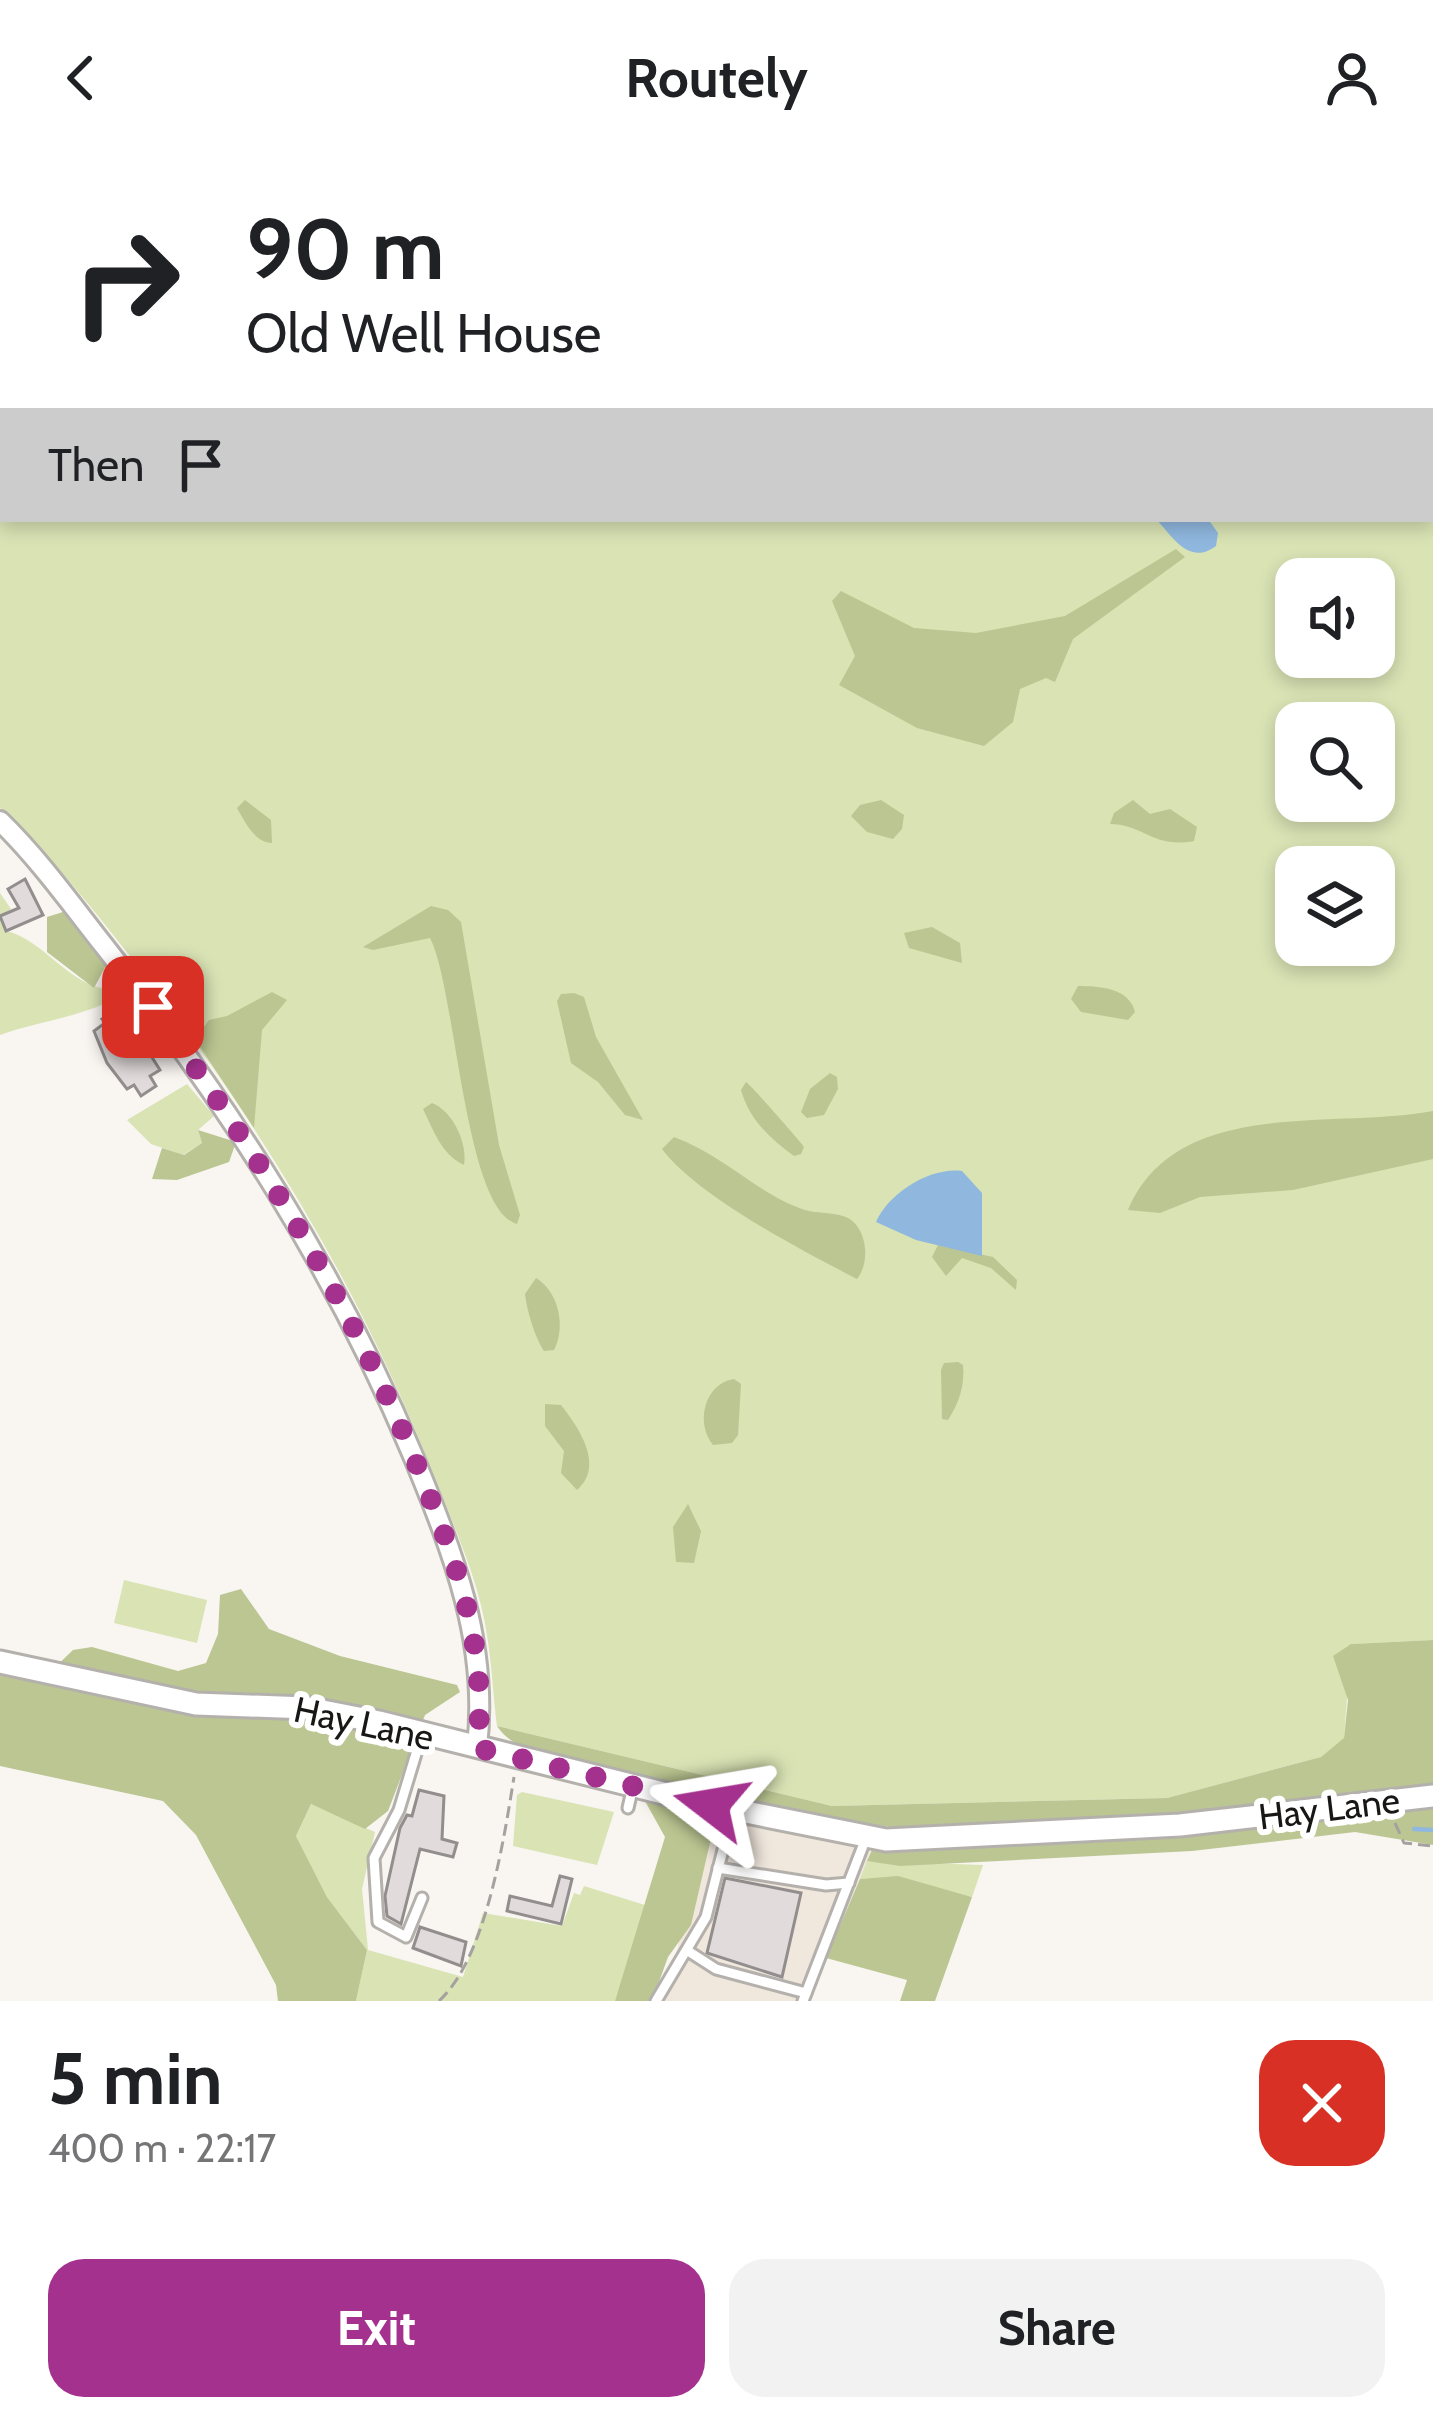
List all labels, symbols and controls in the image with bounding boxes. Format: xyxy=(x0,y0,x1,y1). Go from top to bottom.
icon: back xyxy=(48,45,114,111)
text: Routely xyxy=(625,45,808,111)
icon: person xyxy=(1319,45,1385,111)
text: 90 m xyxy=(246,198,444,300)
icon: right xyxy=(48,204,204,360)
text: Old Well House xyxy=(246,300,601,366)
icon: arrive xyxy=(168,432,234,498)
text: Then xyxy=(48,438,144,492)
map controls xyxy=(1275,558,1395,966)
button: sound xyxy=(1275,558,1395,678)
button: search xyxy=(1275,702,1395,822)
button: layers xyxy=(1275,846,1395,966)
pin xyxy=(102,956,204,1058)
icon: arrive xyxy=(120,974,186,1040)
street label: Hay Lane xyxy=(290,1687,438,1759)
position arrow xyxy=(648,1742,774,1868)
street label: Hay Lane xyxy=(1256,1778,1402,1838)
text: 5 min xyxy=(48,2035,222,2122)
button: close xyxy=(1259,2040,1385,2166)
text: 400 m · 22:17 xyxy=(48,2124,276,2172)
button: Exit xyxy=(48,2259,705,2397)
button: Share xyxy=(729,2259,1385,2397)

